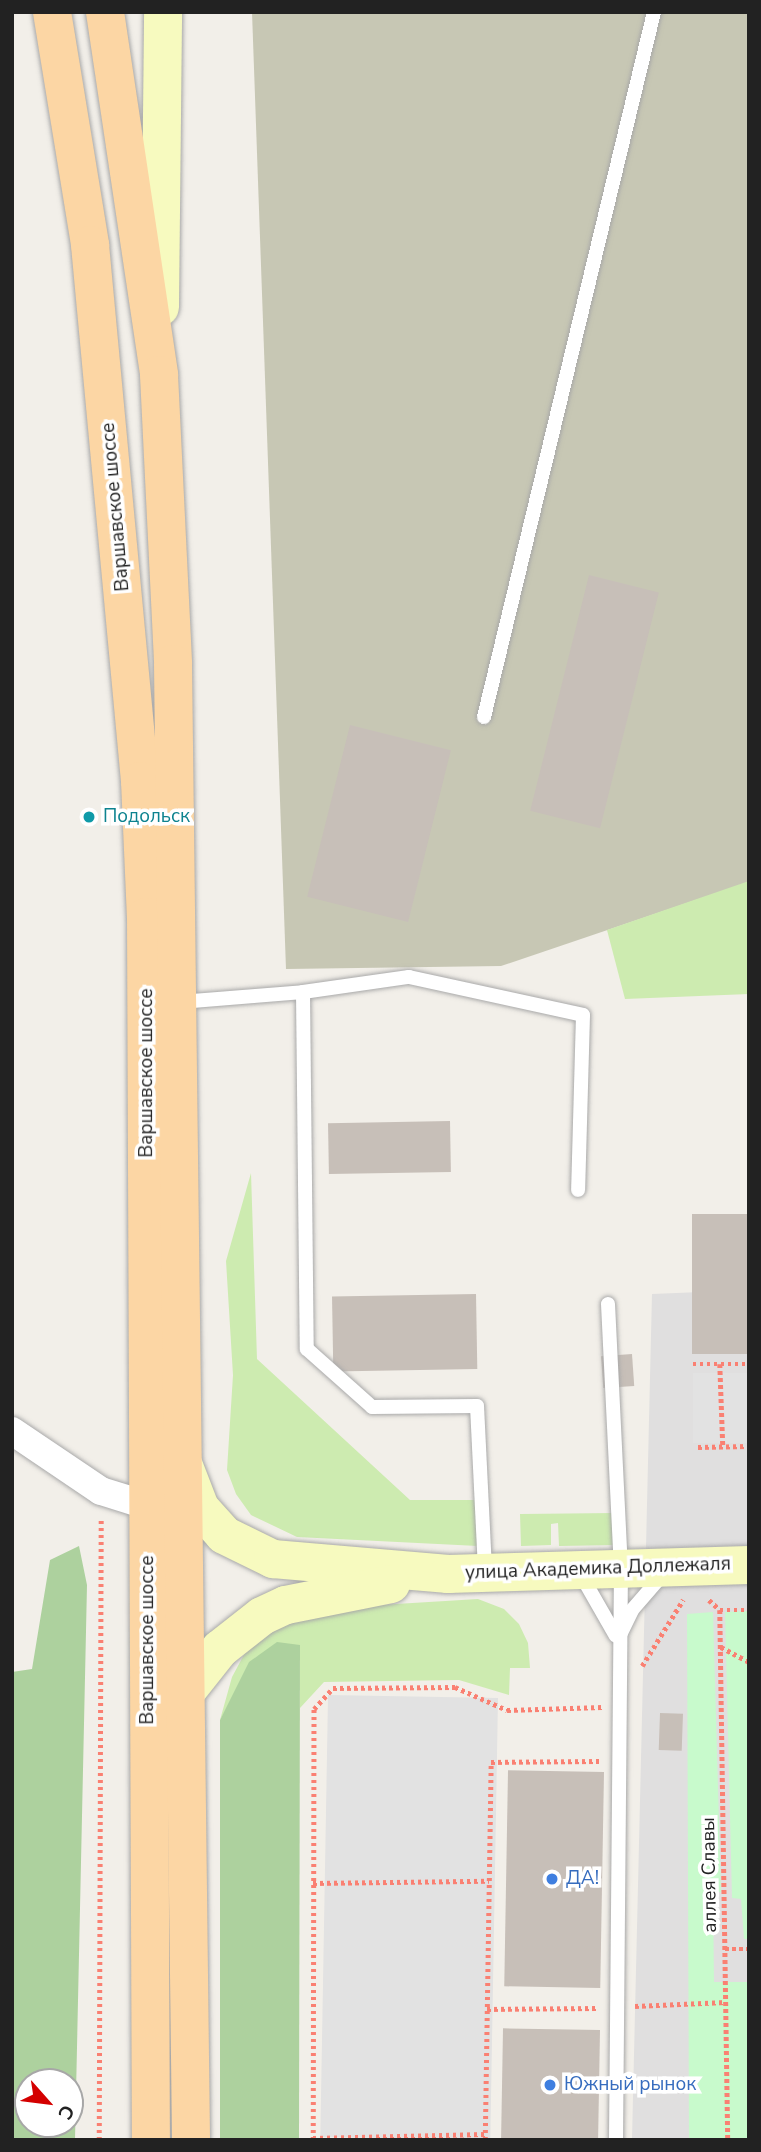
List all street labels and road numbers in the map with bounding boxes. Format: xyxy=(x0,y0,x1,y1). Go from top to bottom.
street label: Варшавское шоссе xyxy=(97,422,135,592)
street label: Варшавское шоссе xyxy=(136,988,158,1158)
street label: улица Академика Доллежаля xyxy=(465,1553,731,1585)
street label: Варшавское шоссе xyxy=(137,1555,159,1725)
street label: аллея Славы xyxy=(698,1817,722,1933)

